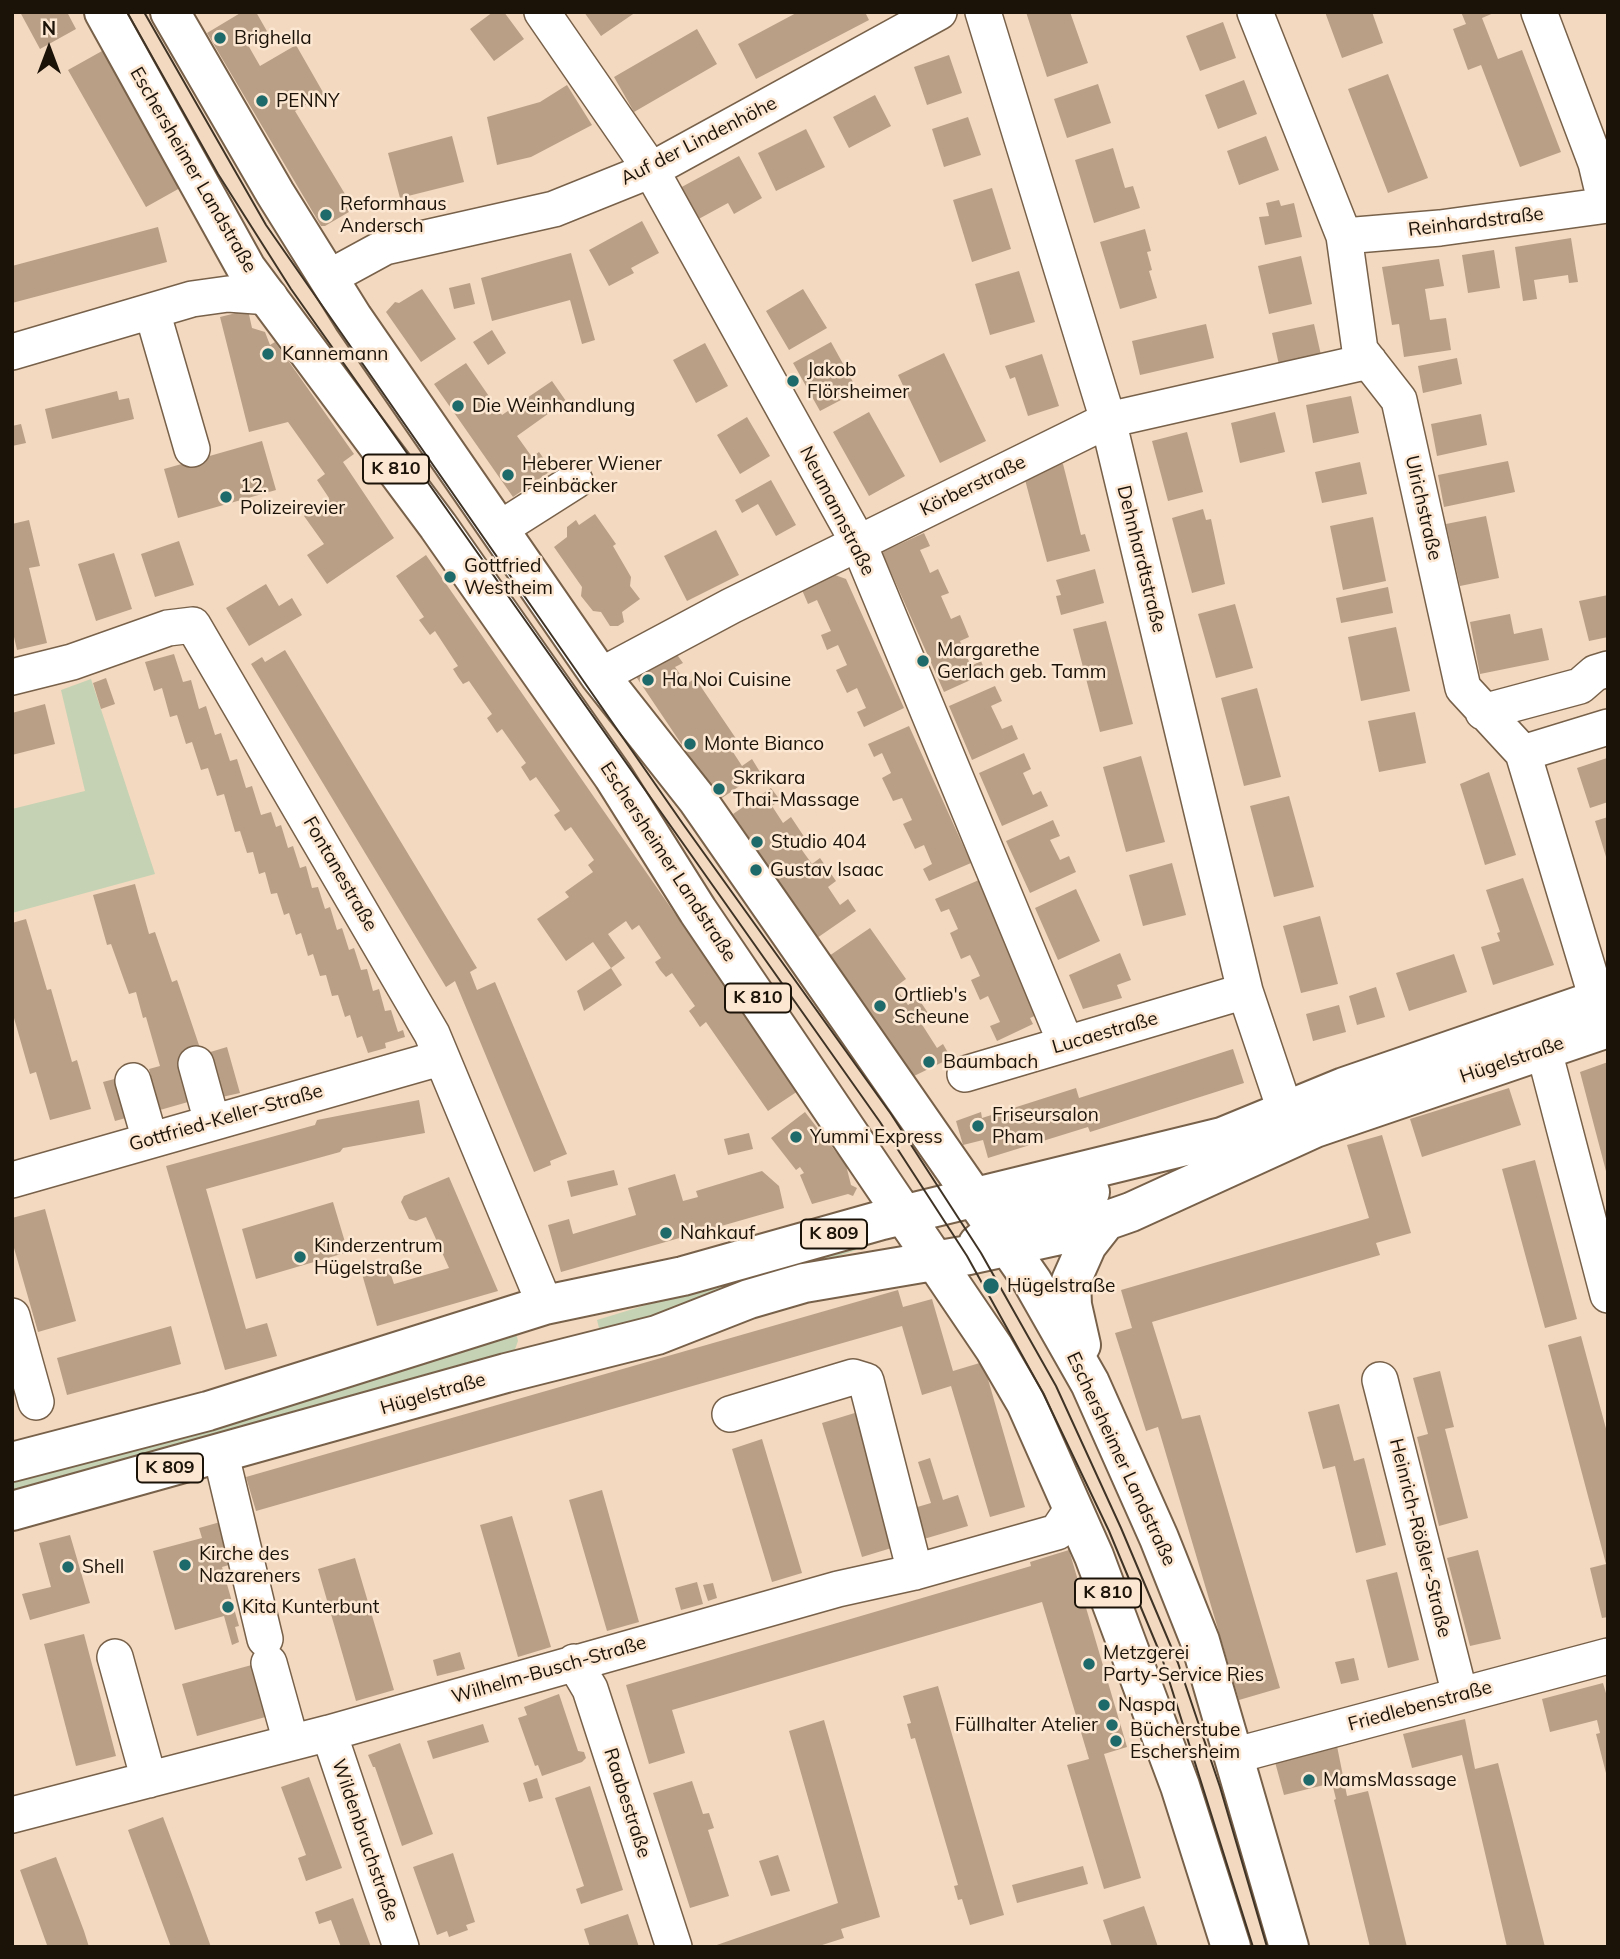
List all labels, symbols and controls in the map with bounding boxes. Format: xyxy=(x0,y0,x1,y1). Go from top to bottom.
north arrow xyxy=(14,14,84,84)
text: N xyxy=(42,16,56,40)
place label: Brighella xyxy=(234,27,312,49)
marker: Brighella xyxy=(212,30,228,46)
street label: Eschersheimer Landstraße xyxy=(125,63,261,277)
place label: PENNY xyxy=(276,90,339,112)
street label: Auf der Lindenhöhe xyxy=(617,92,781,190)
marker: PENNY xyxy=(254,93,270,109)
place label: Reformhaus Andersch xyxy=(340,193,447,237)
street label: Reinhardstraße xyxy=(1407,202,1545,242)
marker: Reformhaus Andersch xyxy=(318,207,334,223)
place label: Kannemann xyxy=(282,343,388,365)
marker: Kannemann xyxy=(260,346,276,362)
place label: Jakob Flörsheimer xyxy=(807,359,909,403)
marker: Jakob Flörsheimer xyxy=(785,373,801,389)
place label: Die Weinhandlung xyxy=(472,395,635,417)
marker: Die Weinhandlung xyxy=(450,398,466,414)
street label: Neumannstraße xyxy=(795,442,879,580)
street label: Körberstraße xyxy=(916,451,1030,521)
place label: Heberer Wiener Feinbäcker xyxy=(522,453,662,497)
street label: Ulrichstraße xyxy=(1400,453,1446,563)
road number: K 810 xyxy=(363,454,429,484)
marker: Heberer Wiener Feinbäcker xyxy=(500,467,516,483)
place label: 12. Polizeirevier xyxy=(240,475,345,519)
street label: Dehnhardtstraße xyxy=(1112,483,1170,635)
marker: 12. Polizeirevier xyxy=(218,489,234,505)
place label: Gottfried Westheim xyxy=(464,555,553,599)
marker: Gottfried Westheim xyxy=(442,569,458,585)
place label: Margarethe Gerlach geb. Tamm xyxy=(937,639,1106,683)
marker: Margarethe Gerlach geb. Tamm xyxy=(915,653,931,669)
place label: Ha Noi Cuisine xyxy=(662,669,791,691)
marker: Ha Noi Cuisine xyxy=(640,672,656,688)
place label: Monte Bianco xyxy=(704,733,824,755)
marker: Monte Bianco xyxy=(682,736,698,752)
street label: Eschersheimer Landstraße xyxy=(595,758,741,966)
place label: Skrikara Thai-Massage xyxy=(733,767,859,811)
marker: Skrikara Thai-Massage xyxy=(711,781,727,797)
street label: Fontanestraße xyxy=(298,813,382,935)
place label: Studio 404 xyxy=(771,831,866,853)
marker: Studio 404 xyxy=(749,834,765,850)
place label: Gustav Isaac xyxy=(770,859,884,881)
marker: Gustav Isaac xyxy=(748,862,764,878)
road number: K 810 xyxy=(725,984,791,1013)
place label: Ortlieb's Scheune xyxy=(894,984,969,1028)
marker: Ortlieb's Scheune xyxy=(872,998,888,1014)
street label: Lucaestraße xyxy=(1050,1007,1160,1059)
street label: Hügelstraße xyxy=(1457,1032,1567,1088)
place label: Baumbach xyxy=(943,1051,1038,1073)
marker: Baumbach xyxy=(921,1054,937,1070)
street label: Gottfried-Keller-Straße xyxy=(127,1079,325,1157)
place label: Friseursalon Pham xyxy=(992,1104,1099,1148)
marker: Friseursalon Pham xyxy=(970,1118,986,1134)
place label: Yummi Express xyxy=(810,1126,943,1148)
marker: Yummi Express xyxy=(788,1129,804,1145)
road number: K 809 xyxy=(801,1219,867,1248)
place label: Nahkauf xyxy=(680,1222,755,1244)
marker: Nahkauf xyxy=(658,1225,674,1241)
place label: Kinderzentrum Hügelstraße xyxy=(314,1235,443,1279)
marker: Kinderzentrum Hügelstraße xyxy=(292,1249,308,1265)
place label: Hügelstraße xyxy=(1007,1275,1115,1297)
marker: Hügelstraße xyxy=(981,1276,1001,1296)
street label: Eschersheimer Landstraße xyxy=(1061,1348,1181,1570)
street label: Hügelstraße xyxy=(378,1368,488,1420)
street label: Heinrich-Rößler-Straße xyxy=(1384,1436,1456,1640)
road number: K 809 xyxy=(137,1454,203,1483)
place label: Kirche des Nazareners xyxy=(199,1543,301,1587)
place label: Shell xyxy=(82,1556,124,1578)
marker: Kirche des Nazareners xyxy=(177,1557,193,1573)
marker: Shell xyxy=(60,1559,76,1575)
road number: K 810 xyxy=(1075,1578,1141,1608)
place label: Kita Kunterbunt xyxy=(242,1596,379,1618)
marker: Kita Kunterbunt xyxy=(220,1599,236,1615)
street label: Wilhelm-Busch-Straße xyxy=(449,1631,649,1709)
place label: Metzgerei Party-Service Ries xyxy=(1103,1642,1264,1686)
marker: Metzgerei Party-Service Ries xyxy=(1081,1656,1097,1672)
street label: Friedlebenstraße xyxy=(1346,1676,1494,1736)
place label: Naspa xyxy=(1118,1694,1176,1716)
marker: Naspa xyxy=(1096,1697,1112,1713)
place label: Füllhalter Atelier xyxy=(955,1714,1098,1736)
marker: Füllhalter Atelier xyxy=(1104,1717,1120,1733)
place label: Bücherstube Eschersheim xyxy=(1130,1719,1240,1763)
marker: Bücherstube Eschersheim xyxy=(1108,1733,1124,1749)
street label: Raabestraße xyxy=(599,1745,655,1861)
street label: Wildenbruchstraße xyxy=(327,1756,403,1924)
place label: MamsMassage xyxy=(1323,1769,1457,1791)
marker: MamsMassage xyxy=(1301,1772,1317,1788)

